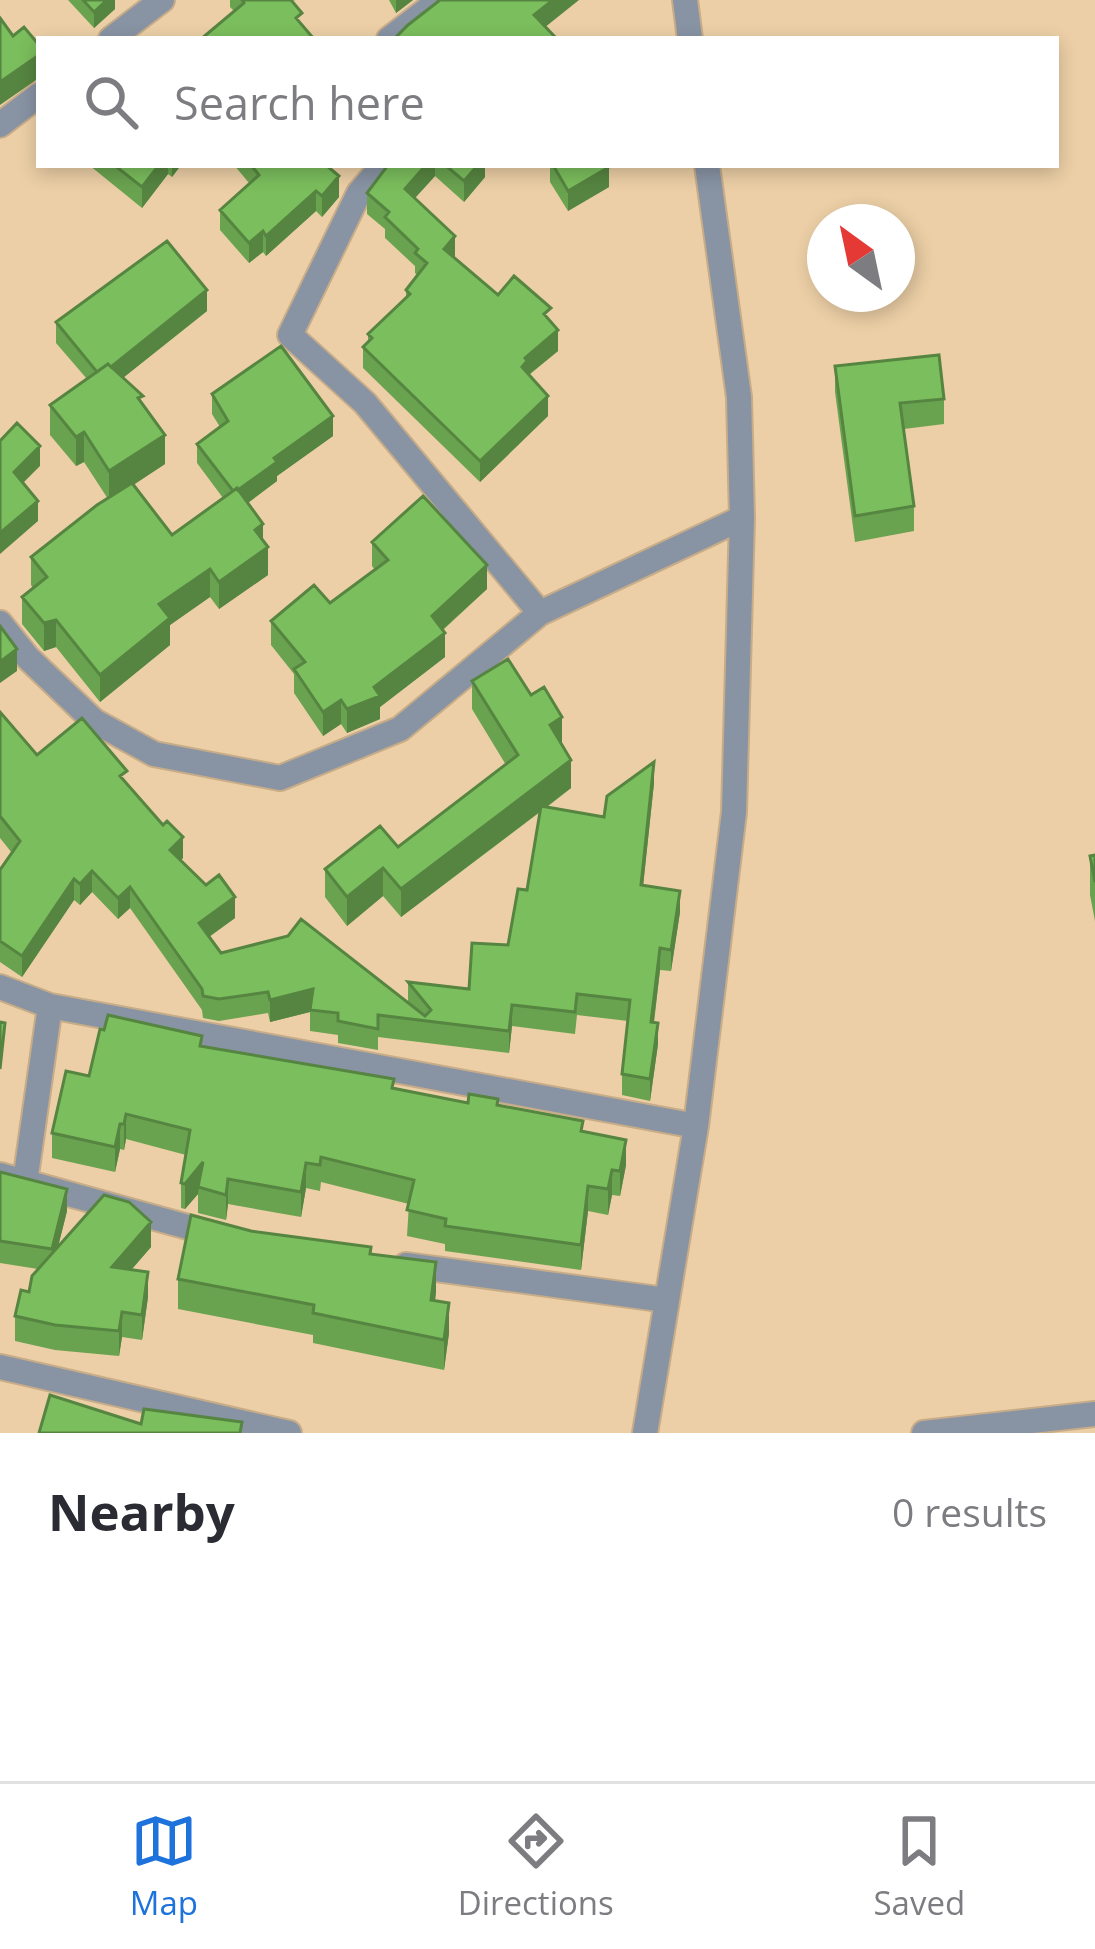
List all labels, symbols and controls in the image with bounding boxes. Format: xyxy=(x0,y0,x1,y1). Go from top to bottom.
search box xyxy=(36,36,1059,168)
icon: search xyxy=(78,69,144,135)
text: Search here xyxy=(174,72,425,133)
north arrow xyxy=(807,204,915,312)
text: Nearby xyxy=(48,1476,235,1546)
text: 0 results xyxy=(892,1485,1047,1538)
tab: Map xyxy=(130,1808,198,1925)
tab: Directions xyxy=(458,1808,614,1925)
tab: Saved xyxy=(873,1808,965,1925)

